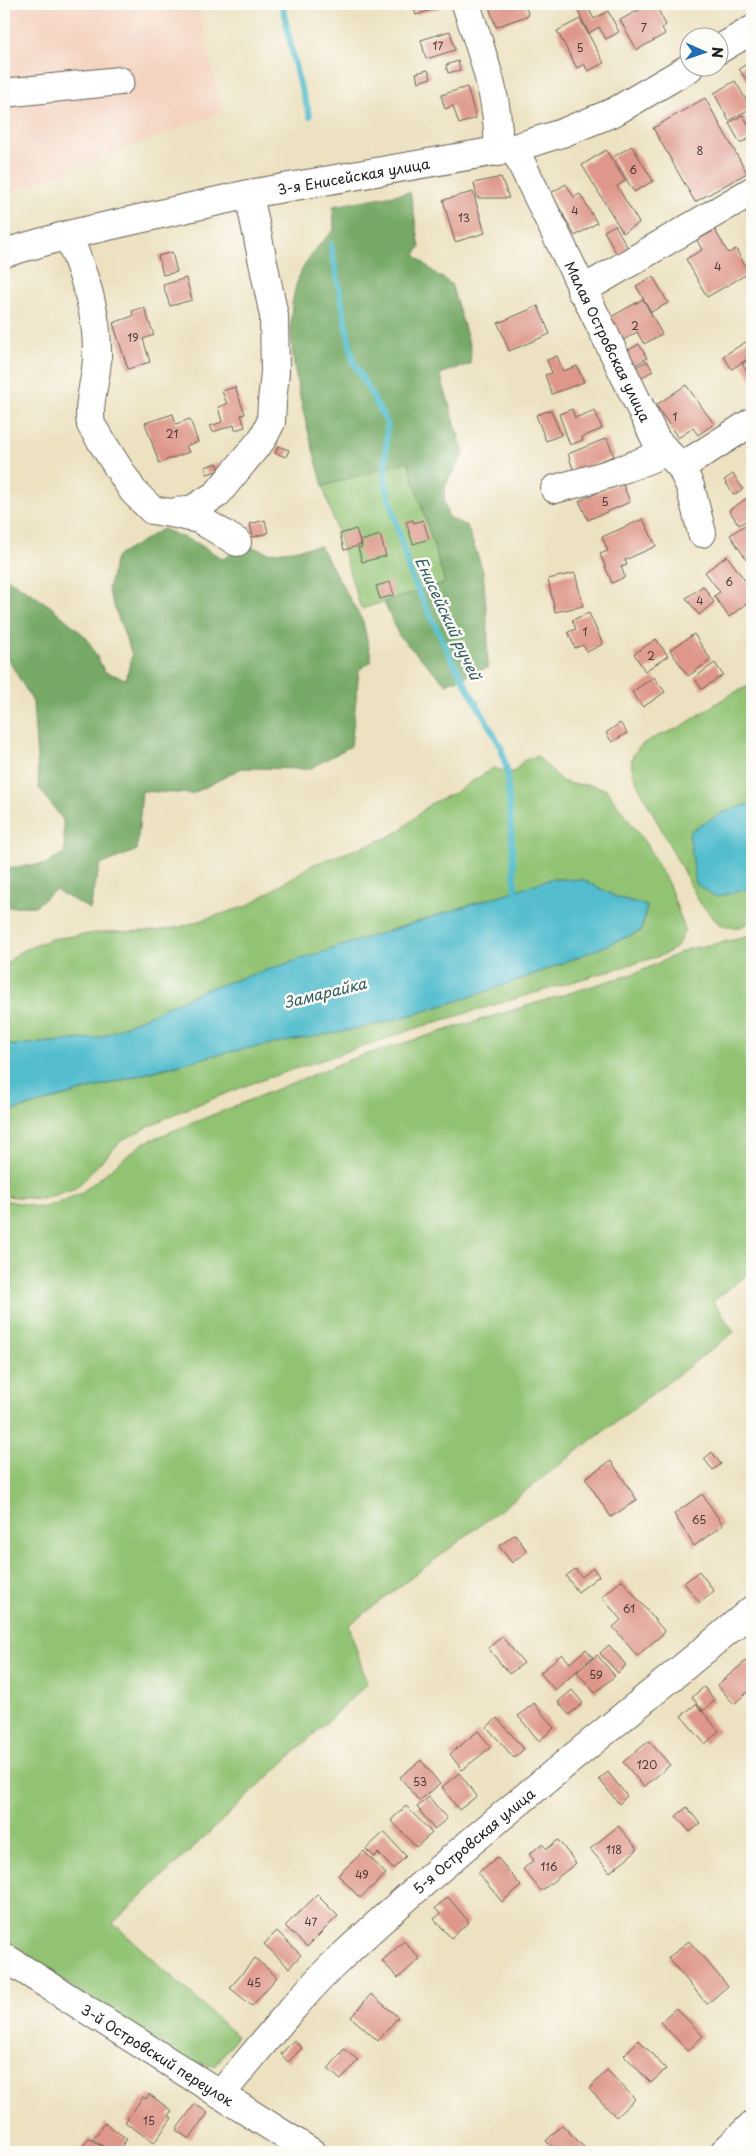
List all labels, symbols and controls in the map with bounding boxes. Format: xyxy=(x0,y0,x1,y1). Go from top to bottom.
house number: 7 xyxy=(641,19,647,36)
north arrow xyxy=(678,28,728,78)
house number: 17 xyxy=(433,37,444,54)
house number: 5 xyxy=(576,39,584,56)
text: N xyxy=(707,47,728,58)
house number: 8 xyxy=(697,142,704,159)
street label: 3-я Енисейская улица xyxy=(276,152,431,199)
house number: 6 xyxy=(629,161,637,178)
house number: 4 xyxy=(571,202,579,219)
house number: 13 xyxy=(458,209,470,226)
street label: Малая Островская улица xyxy=(560,257,656,426)
house number: 4 xyxy=(714,258,722,275)
house number: 2 xyxy=(631,317,639,334)
house number: 19 xyxy=(127,329,139,346)
house number: 1 xyxy=(673,408,678,425)
house number: 21 xyxy=(166,425,178,442)
house number: 5 xyxy=(601,493,609,510)
water label: Енисейский ручей xyxy=(410,553,489,685)
house number: 6 xyxy=(725,573,733,590)
house number: 4 xyxy=(696,592,704,609)
house number: 1 xyxy=(583,623,588,640)
house number: 2 xyxy=(647,647,655,664)
water label: Замарайка xyxy=(281,970,369,1013)
house number: 65 xyxy=(692,1511,706,1528)
house number: 61 xyxy=(623,1600,635,1617)
house number: 59 xyxy=(589,1666,603,1683)
house number: 120 xyxy=(637,1756,657,1773)
house number: 53 xyxy=(413,1773,427,1790)
street label: 5-я Островская улица xyxy=(408,1783,539,1898)
house number: 118 xyxy=(606,1841,622,1858)
house number: 116 xyxy=(541,1858,558,1875)
house number: 49 xyxy=(355,1866,369,1883)
house number: 47 xyxy=(305,1913,318,1930)
house number: 45 xyxy=(247,1974,261,1991)
street label: 3-й Островский переулок xyxy=(77,1998,238,2111)
house number: 15 xyxy=(143,2112,155,2129)

